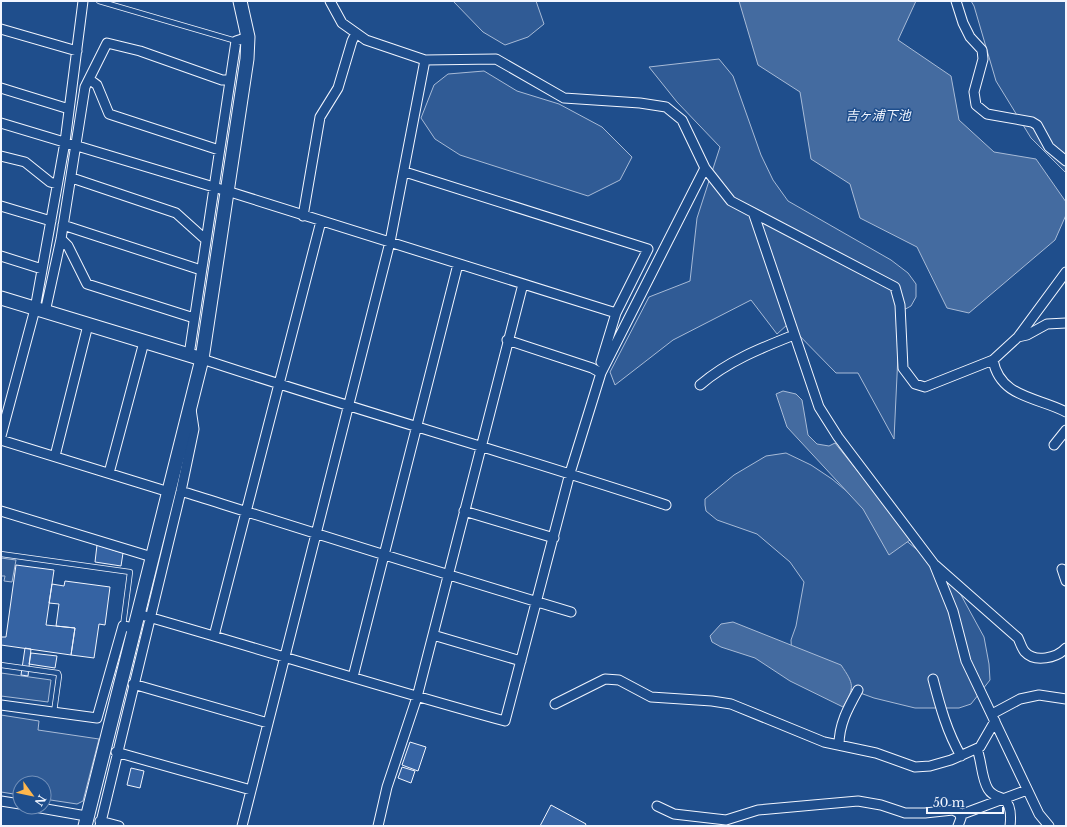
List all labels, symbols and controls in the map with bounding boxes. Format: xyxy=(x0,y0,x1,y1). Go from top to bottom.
water label: 吉ヶ浦下池 xyxy=(845,107,912,124)
north arrow xyxy=(12,775,52,815)
scale bar xyxy=(927,789,1003,815)
text: N xyxy=(31,792,49,809)
text: 50 m xyxy=(933,795,965,810)

